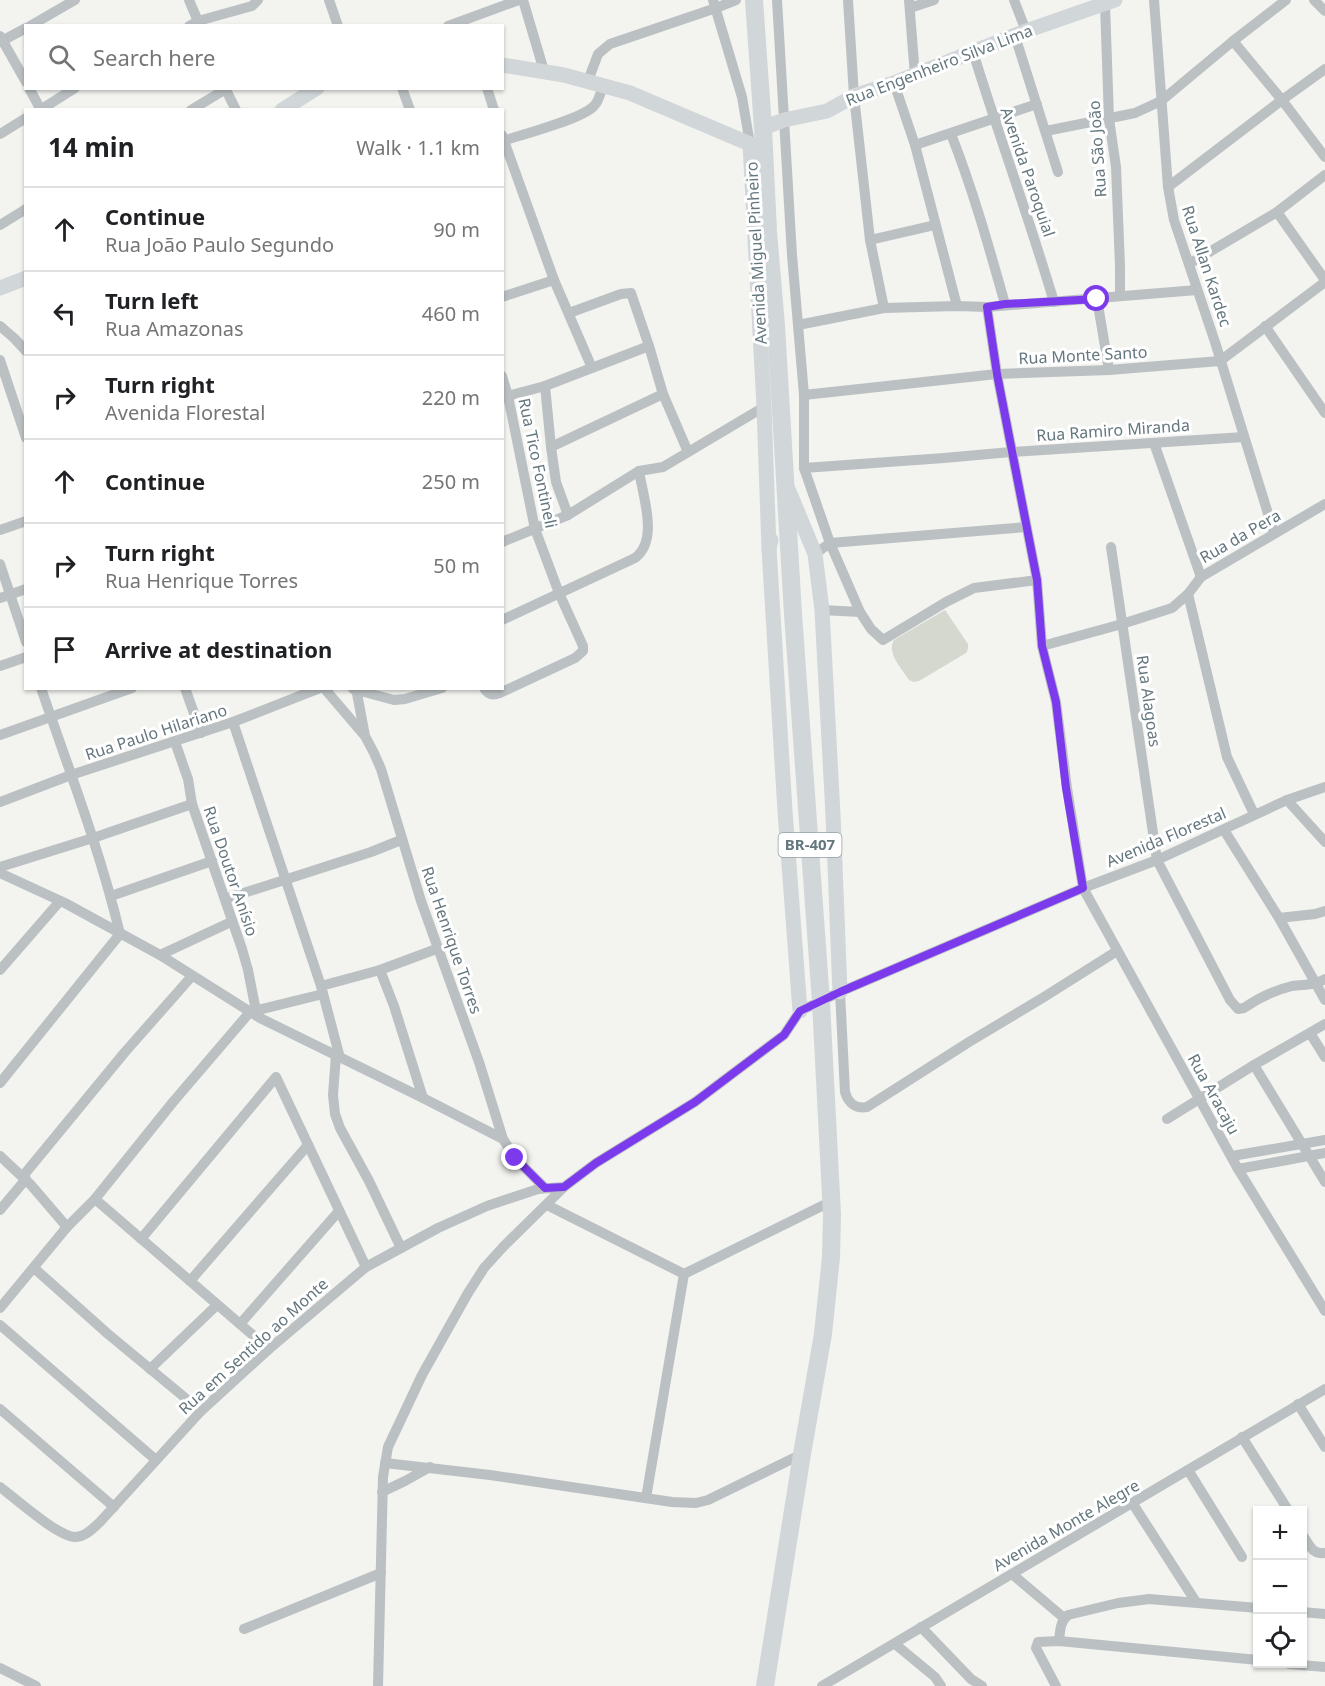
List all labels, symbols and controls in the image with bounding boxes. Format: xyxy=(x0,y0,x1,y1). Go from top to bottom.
street label: Rua Engenheiro Silva Lima xyxy=(842,19,1036,111)
search box xyxy=(24,24,504,90)
icon: search xyxy=(45,41,78,74)
text: Search here xyxy=(93,42,215,72)
street label: Rua São João xyxy=(1083,100,1111,198)
street label: Avenida Paroquial xyxy=(995,104,1061,240)
text: 14 min xyxy=(48,129,135,165)
text: Walk · 1.1 km xyxy=(356,134,480,161)
street label: Avenida Miguel Pinheiro xyxy=(740,161,772,345)
text: Continue xyxy=(105,201,205,231)
street label: Rua Allan Kardec xyxy=(1177,203,1237,330)
icon: ahead xyxy=(48,213,81,246)
text: 90 m xyxy=(433,216,480,243)
text: Rua João Paulo Segundo xyxy=(105,231,334,258)
text: Turn left xyxy=(105,285,199,315)
route start xyxy=(1083,285,1109,311)
icon: left xyxy=(48,297,81,330)
text: 460 m xyxy=(422,300,480,327)
text: Rua Amazonas xyxy=(105,315,244,342)
street label: Rua Monte Santo xyxy=(1018,341,1148,369)
text: Turn right xyxy=(105,369,215,399)
icon: right xyxy=(48,381,81,414)
text: 220 m xyxy=(422,384,480,411)
street label: Rua Tico Fontineli xyxy=(513,396,563,530)
text: Avenida Florestal xyxy=(105,399,265,426)
street label: Rua Ramiro Miranda xyxy=(1036,414,1190,446)
icon: ahead xyxy=(48,465,81,498)
text: Continue xyxy=(105,466,205,496)
text: 250 m xyxy=(422,468,480,495)
street label: Rua da Pera xyxy=(1196,504,1284,568)
text: Turn right xyxy=(105,537,215,567)
icon: right xyxy=(48,549,81,582)
text: 50 m xyxy=(433,552,480,579)
text: Rua Henrique Torres xyxy=(105,567,298,594)
icon: arrive xyxy=(48,633,81,666)
text: Arrive at destination xyxy=(105,634,332,664)
street label: Rua Alagoas xyxy=(1132,654,1166,748)
street label: Rua Paulo Hilariano xyxy=(82,699,230,765)
street label: Avenida Florestal xyxy=(1103,802,1229,872)
street label: Rua Doutor Anísio xyxy=(198,803,264,939)
road number: BR-407 xyxy=(778,833,842,857)
street label: Rua Henrique Torres xyxy=(416,863,488,1017)
street label: Rua Aracaju xyxy=(1183,1050,1245,1138)
route end xyxy=(501,1144,527,1170)
street label: Rua em Sentido ao Monte xyxy=(174,1273,332,1419)
street label: Avenida Monte Alegre xyxy=(989,1474,1143,1576)
map controls xyxy=(1253,1506,1307,1668)
button: + xyxy=(1253,1506,1307,1560)
button: − xyxy=(1253,1560,1307,1614)
button: locate xyxy=(1253,1614,1307,1668)

